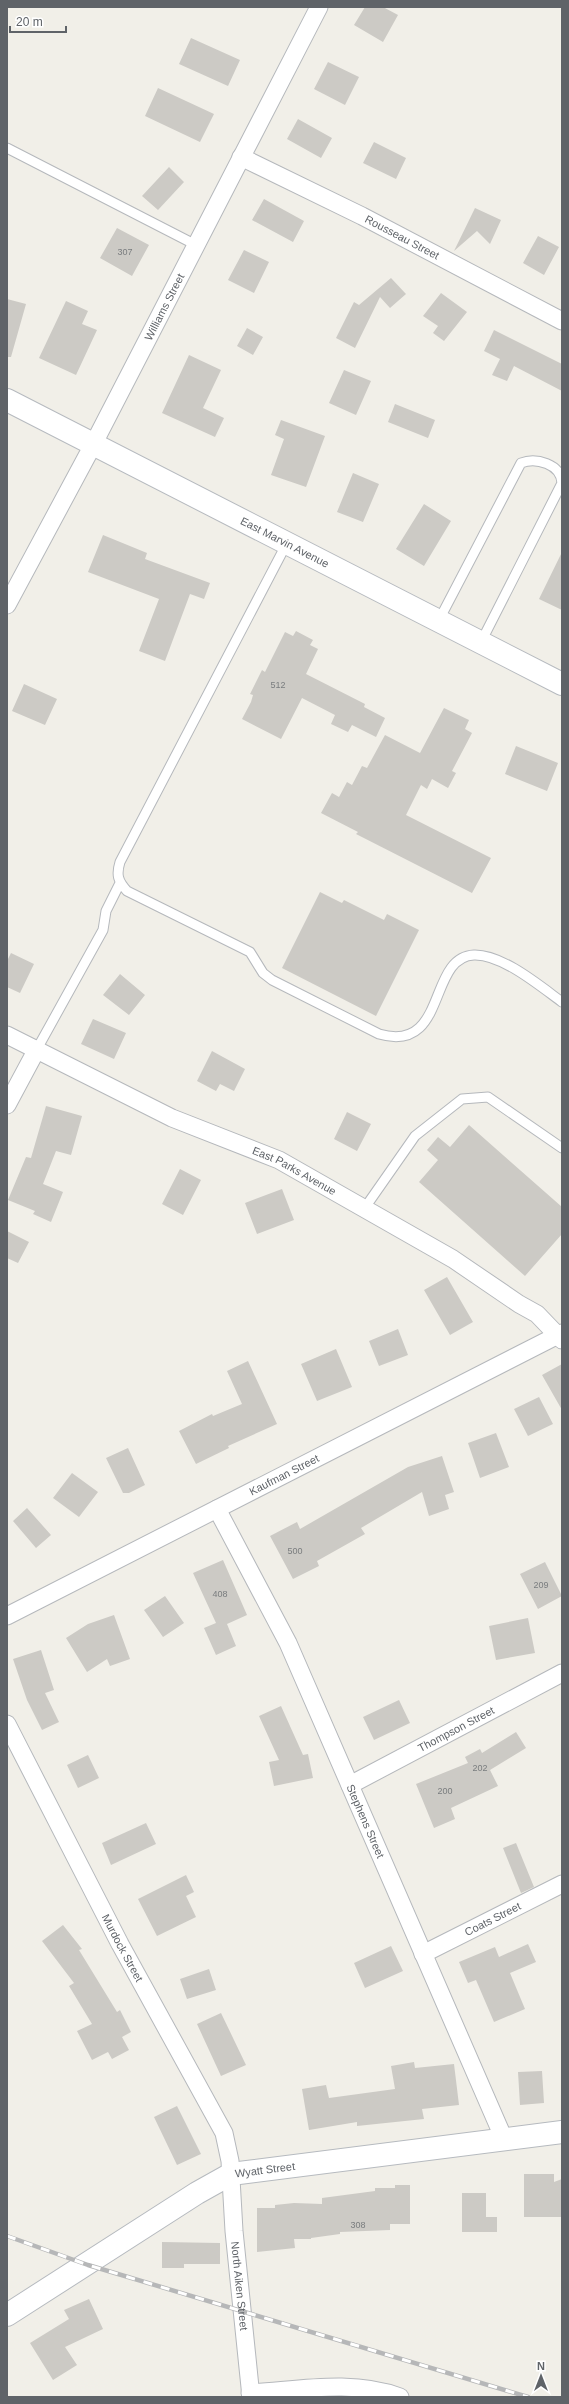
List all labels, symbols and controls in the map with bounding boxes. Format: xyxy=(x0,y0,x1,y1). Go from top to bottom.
scale bar xyxy=(10,8,66,34)
text: 20 m xyxy=(16,15,43,29)
street label: Rousseau Street xyxy=(363,213,441,261)
house number: 307 xyxy=(117,247,133,257)
street label: Williams Street xyxy=(142,272,186,342)
street label: East Marvin Avenue xyxy=(239,515,331,570)
house number: 512 xyxy=(270,680,286,690)
street label: East Parks Avenue xyxy=(251,1144,338,1197)
street label: Kaufman Street xyxy=(247,1452,321,1497)
house number: 500 xyxy=(287,1546,303,1556)
house number: 209 xyxy=(533,1580,549,1590)
house number: 408 xyxy=(212,1589,228,1599)
street label: Thompson Street xyxy=(416,1704,496,1754)
house number: 202 xyxy=(472,1763,488,1773)
street label: Stephens Street xyxy=(344,1783,387,1860)
house number: 200 xyxy=(437,1786,453,1796)
street label: Coats Street xyxy=(463,1900,523,1938)
street label: Murdock Street xyxy=(100,1912,146,1984)
street label: Wyatt Street xyxy=(234,2160,296,2179)
house number: 308 xyxy=(350,2220,366,2230)
street label: North Aiken Street xyxy=(229,2241,250,2331)
north arrow xyxy=(521,2356,561,2396)
text: N xyxy=(537,2360,545,2372)

